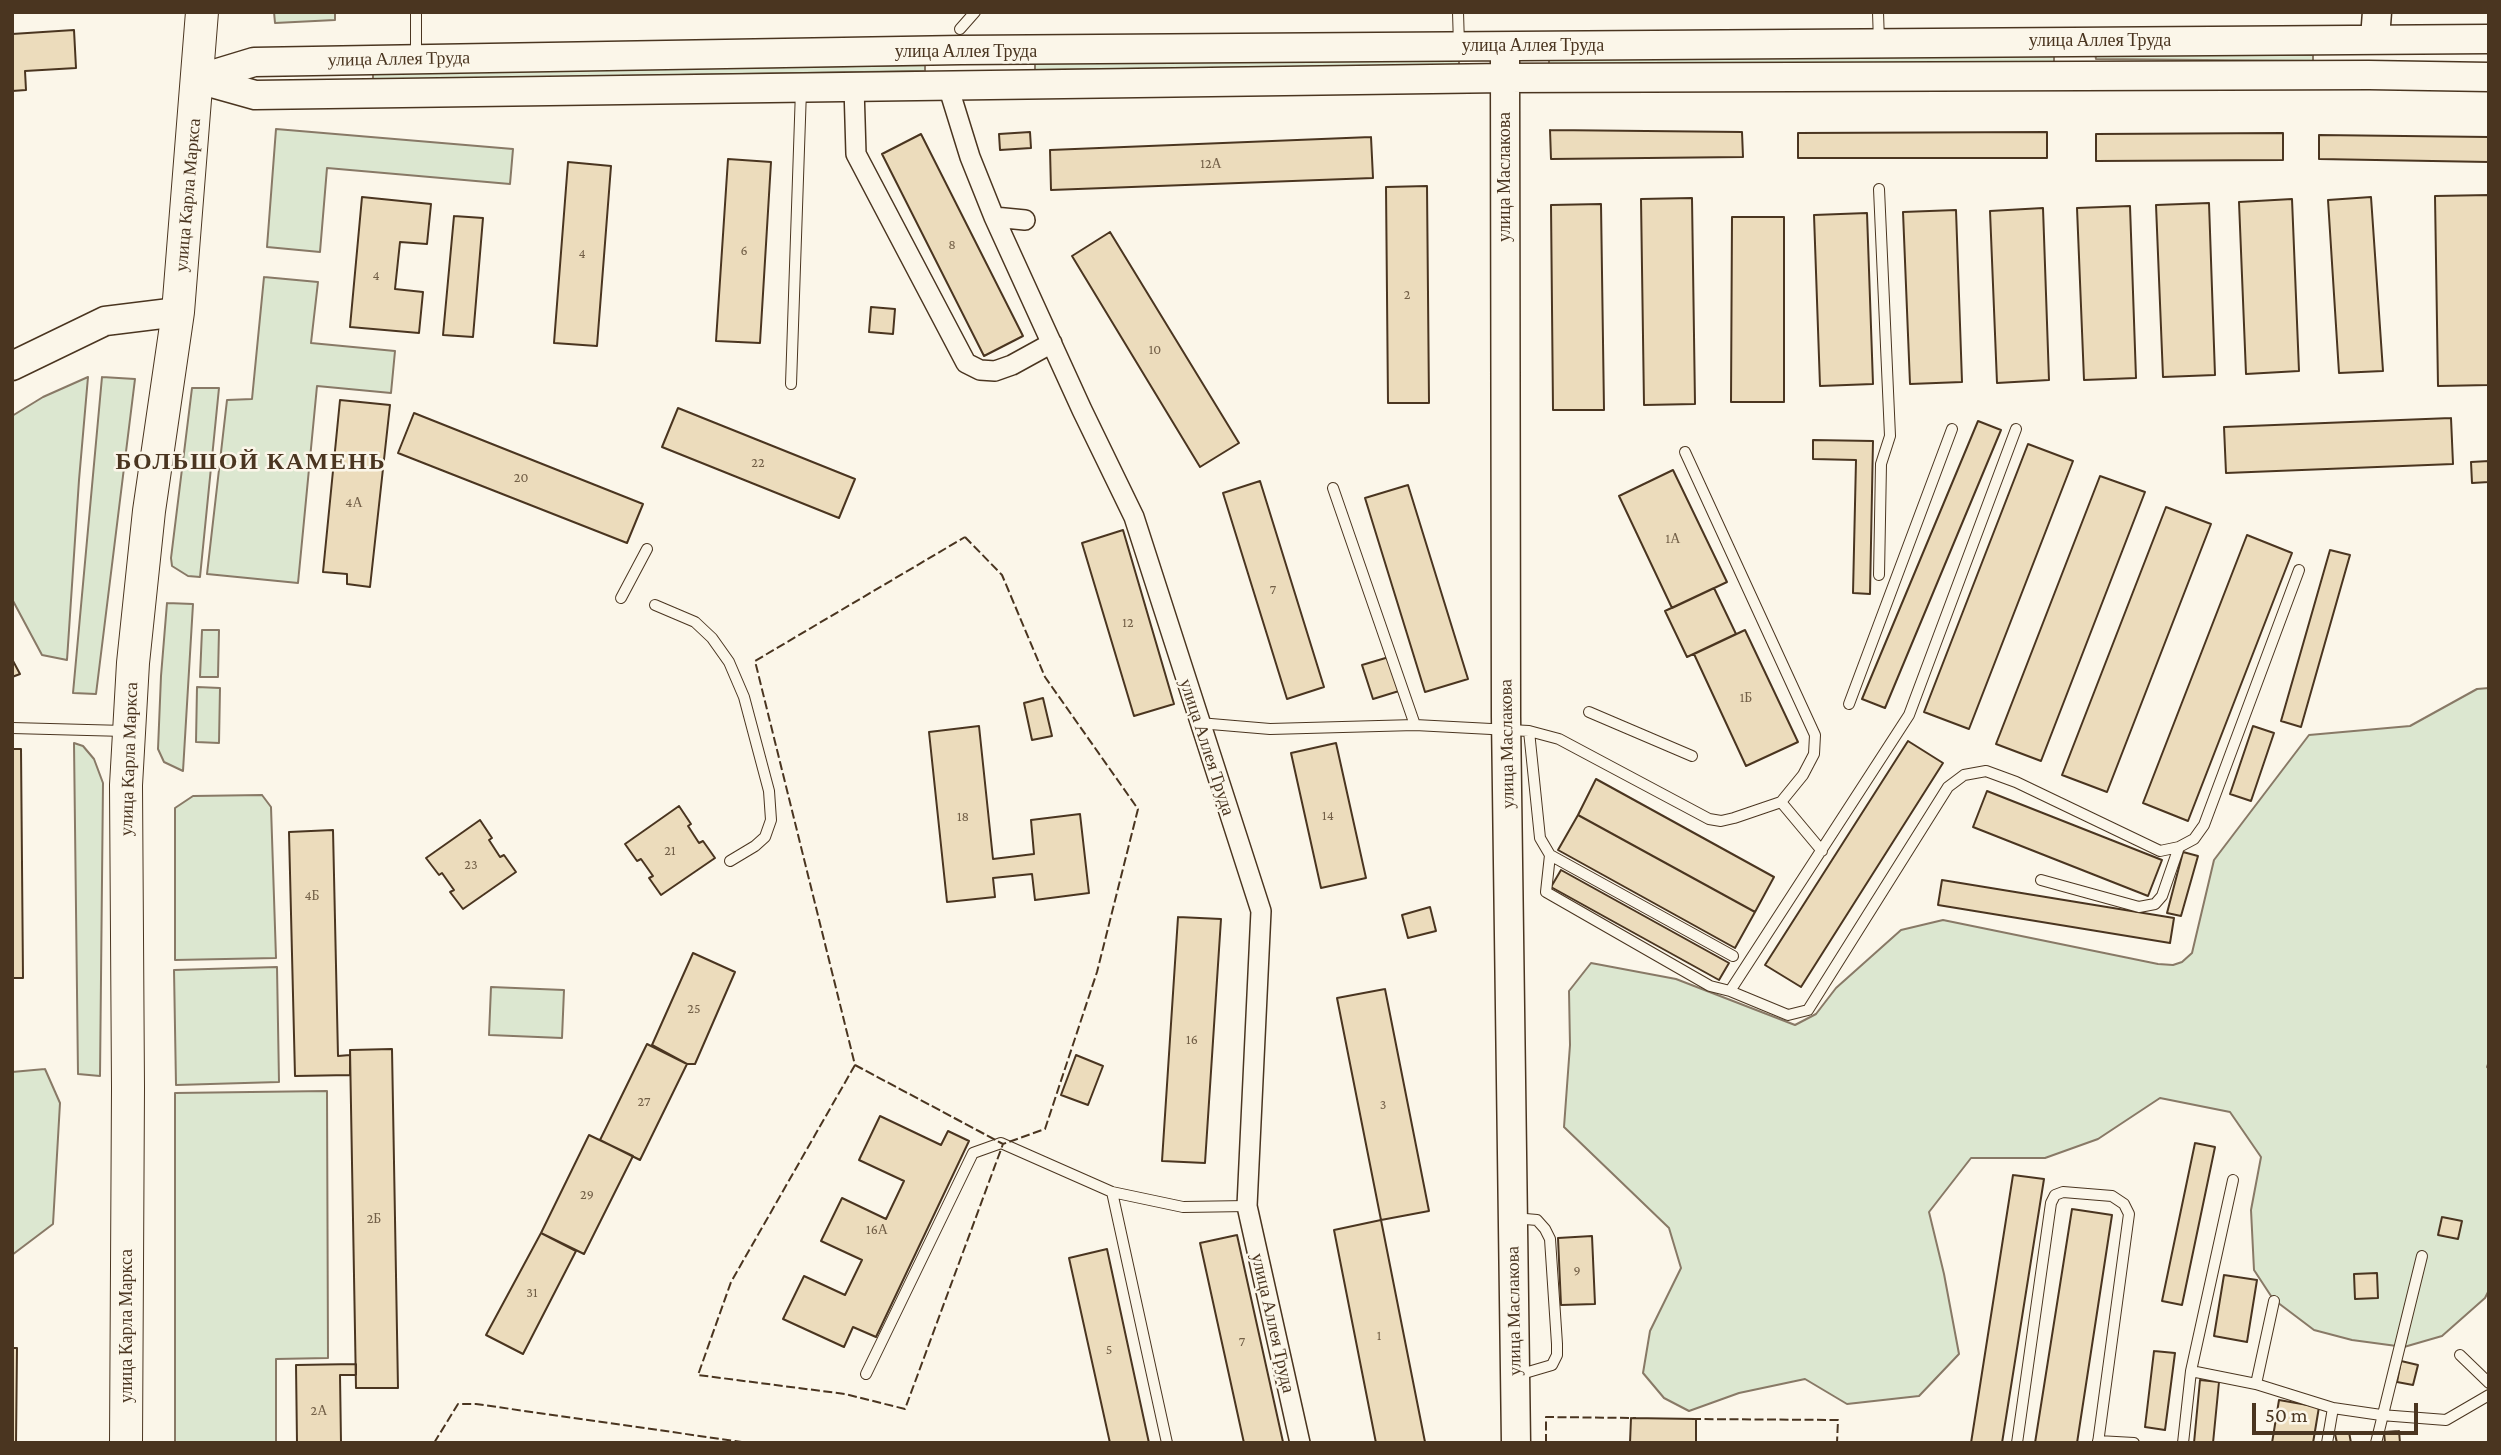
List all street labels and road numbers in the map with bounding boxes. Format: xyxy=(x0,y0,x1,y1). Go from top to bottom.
street label: улица Аллея Труда xyxy=(2029,29,2171,51)
street label: улица Аллея Труда xyxy=(1462,34,1604,56)
street label: улица Аллея Труда xyxy=(895,40,1037,62)
street label: улица Аллея Труда xyxy=(328,47,470,71)
street label: улица Маслакова xyxy=(1493,112,1515,242)
street label: улица Карла Маркса xyxy=(171,117,205,273)
street label: улица Аллея Труда xyxy=(1175,676,1239,818)
street label: улица Маслакова xyxy=(1495,679,1519,809)
street label: улица Карла Маркса xyxy=(116,682,142,836)
street label: улица Маслакова xyxy=(1502,1246,1526,1376)
street label: улица Карла Маркса xyxy=(115,1249,137,1403)
street label: улица Аллея Труда xyxy=(1246,1251,1300,1395)

